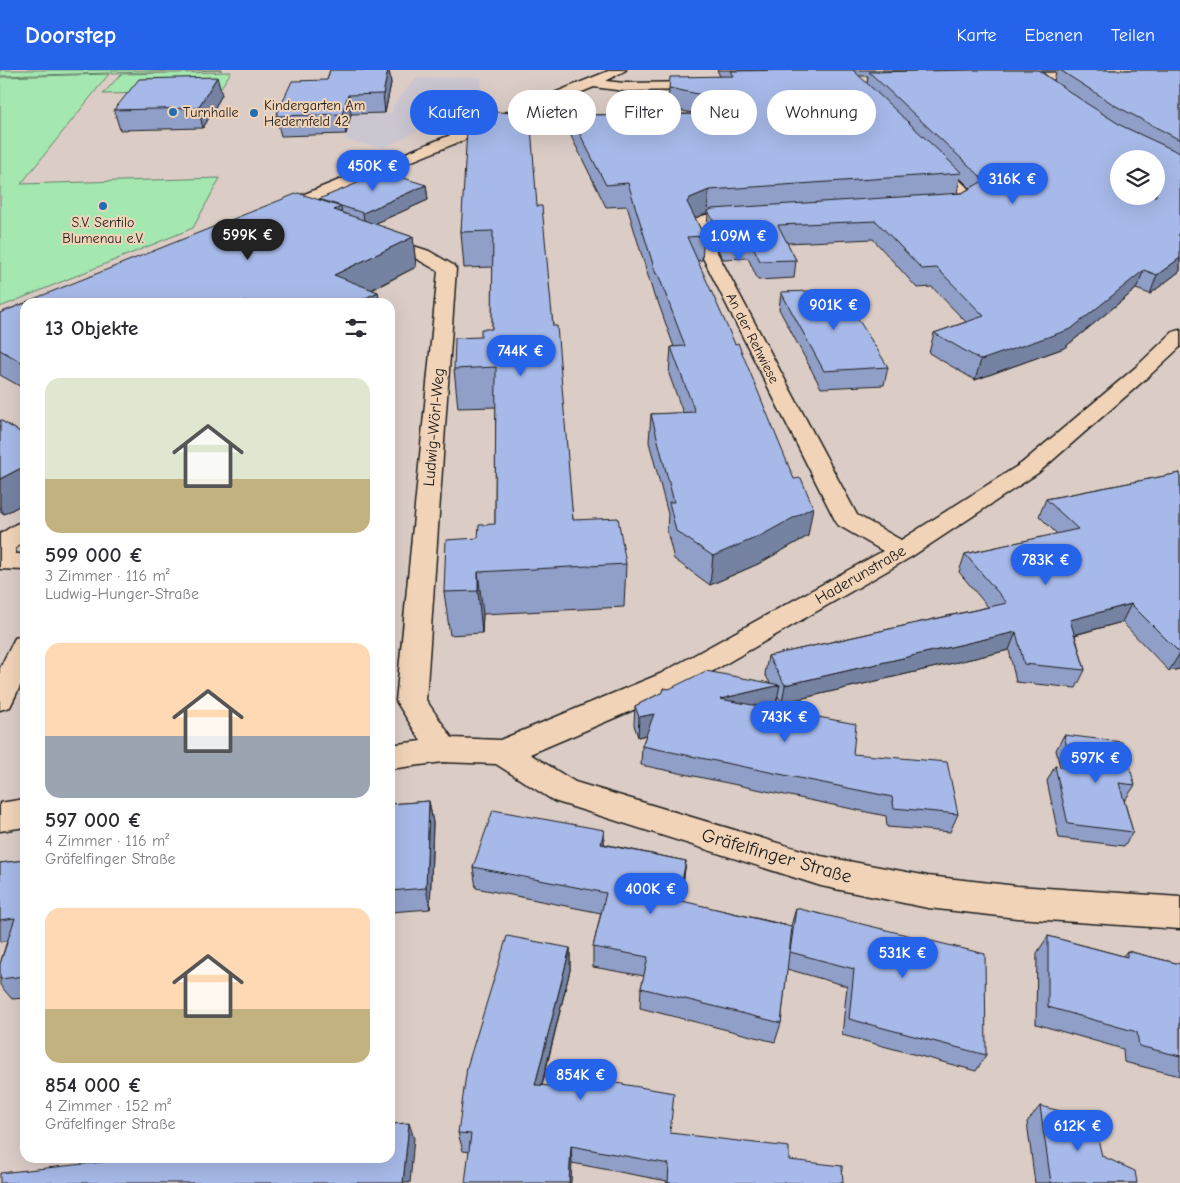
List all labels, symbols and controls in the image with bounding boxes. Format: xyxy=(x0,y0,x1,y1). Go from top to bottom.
text: Doorstep xyxy=(25,21,116,49)
text: Karte xyxy=(956,25,997,46)
text: Ebenen xyxy=(1025,25,1083,46)
text: Teilen xyxy=(1111,25,1155,46)
chip: Kaufen xyxy=(410,90,498,135)
chip: Mieten xyxy=(508,90,596,135)
chip: Filter xyxy=(606,90,681,135)
chip: Neu xyxy=(691,90,757,135)
chip: Wohnung xyxy=(767,90,876,135)
place label: Kindergarten Am Hedernfeld 42 xyxy=(264,97,365,130)
place label: Turnhalle xyxy=(183,104,239,121)
marker: Turnhalle xyxy=(167,106,179,118)
marker: Kindergarten Am Hedernfeld 42 xyxy=(248,107,260,119)
pin: 450K € xyxy=(332,150,414,192)
map controls xyxy=(1110,150,1165,205)
button: layers xyxy=(1110,150,1165,205)
text: 450K € xyxy=(348,157,398,175)
pin: 316K € xyxy=(972,162,1054,205)
text: 316K € xyxy=(989,170,1037,188)
marker: S.V. Sentilo Blumenau e.V. xyxy=(97,200,109,212)
place label: S.V. Sentilo Blumenau e.V. xyxy=(62,214,144,247)
pin: 599K € xyxy=(207,218,289,261)
pin: 1.09M € xyxy=(693,220,785,262)
text: 599K € xyxy=(223,226,273,244)
text: 1.09M € xyxy=(711,227,767,245)
pin: 901K € xyxy=(793,288,875,331)
street label: An der Rehwiese xyxy=(722,290,783,386)
text: 901K € xyxy=(809,296,859,314)
icon: filters xyxy=(342,314,370,342)
text: 13 Objekte xyxy=(45,316,138,340)
pin: 744K € xyxy=(480,334,562,377)
text: 744K € xyxy=(498,342,544,360)
street label: Ludwig-Wörl-Weg xyxy=(420,367,448,487)
icon: home xyxy=(163,411,253,501)
street label: Haderunstraße xyxy=(812,542,909,608)
text: 599 000 € xyxy=(45,543,144,567)
pin: 783K € xyxy=(1005,544,1087,586)
text: 783K € xyxy=(1022,551,1070,569)
text: 3 Zimmer · 116 m² xyxy=(45,567,170,585)
text: Ludwig-Hunger-Straße xyxy=(45,585,199,603)
icon: home xyxy=(163,676,253,766)
pin: 743K € xyxy=(744,700,826,743)
text: 743K € xyxy=(761,708,809,726)
pin: 597K € xyxy=(1055,742,1137,784)
text: 597K € xyxy=(1071,749,1121,767)
text: 597 000 € xyxy=(45,808,142,832)
street label: Gräfelfinger Straße xyxy=(699,824,854,888)
text: 4 Zimmer · 116 m² xyxy=(45,832,169,850)
text: Gräfelfinger Straße xyxy=(45,850,176,868)
pin: 400K € xyxy=(610,872,692,915)
text: 400K € xyxy=(625,880,677,898)
pin: 531K € xyxy=(862,936,944,979)
icon: home xyxy=(163,941,253,1031)
text: 531K € xyxy=(879,944,927,962)
pin: 854K € xyxy=(540,1058,622,1101)
text: 854K € xyxy=(556,1066,606,1084)
text: 854 000 € xyxy=(45,1073,142,1097)
text: 4 Zimmer · 152 m² xyxy=(45,1097,171,1115)
pin: 612K € xyxy=(1037,1110,1119,1152)
text: Gräfelfinger Straße xyxy=(45,1115,176,1133)
text: 612K € xyxy=(1054,1117,1102,1135)

